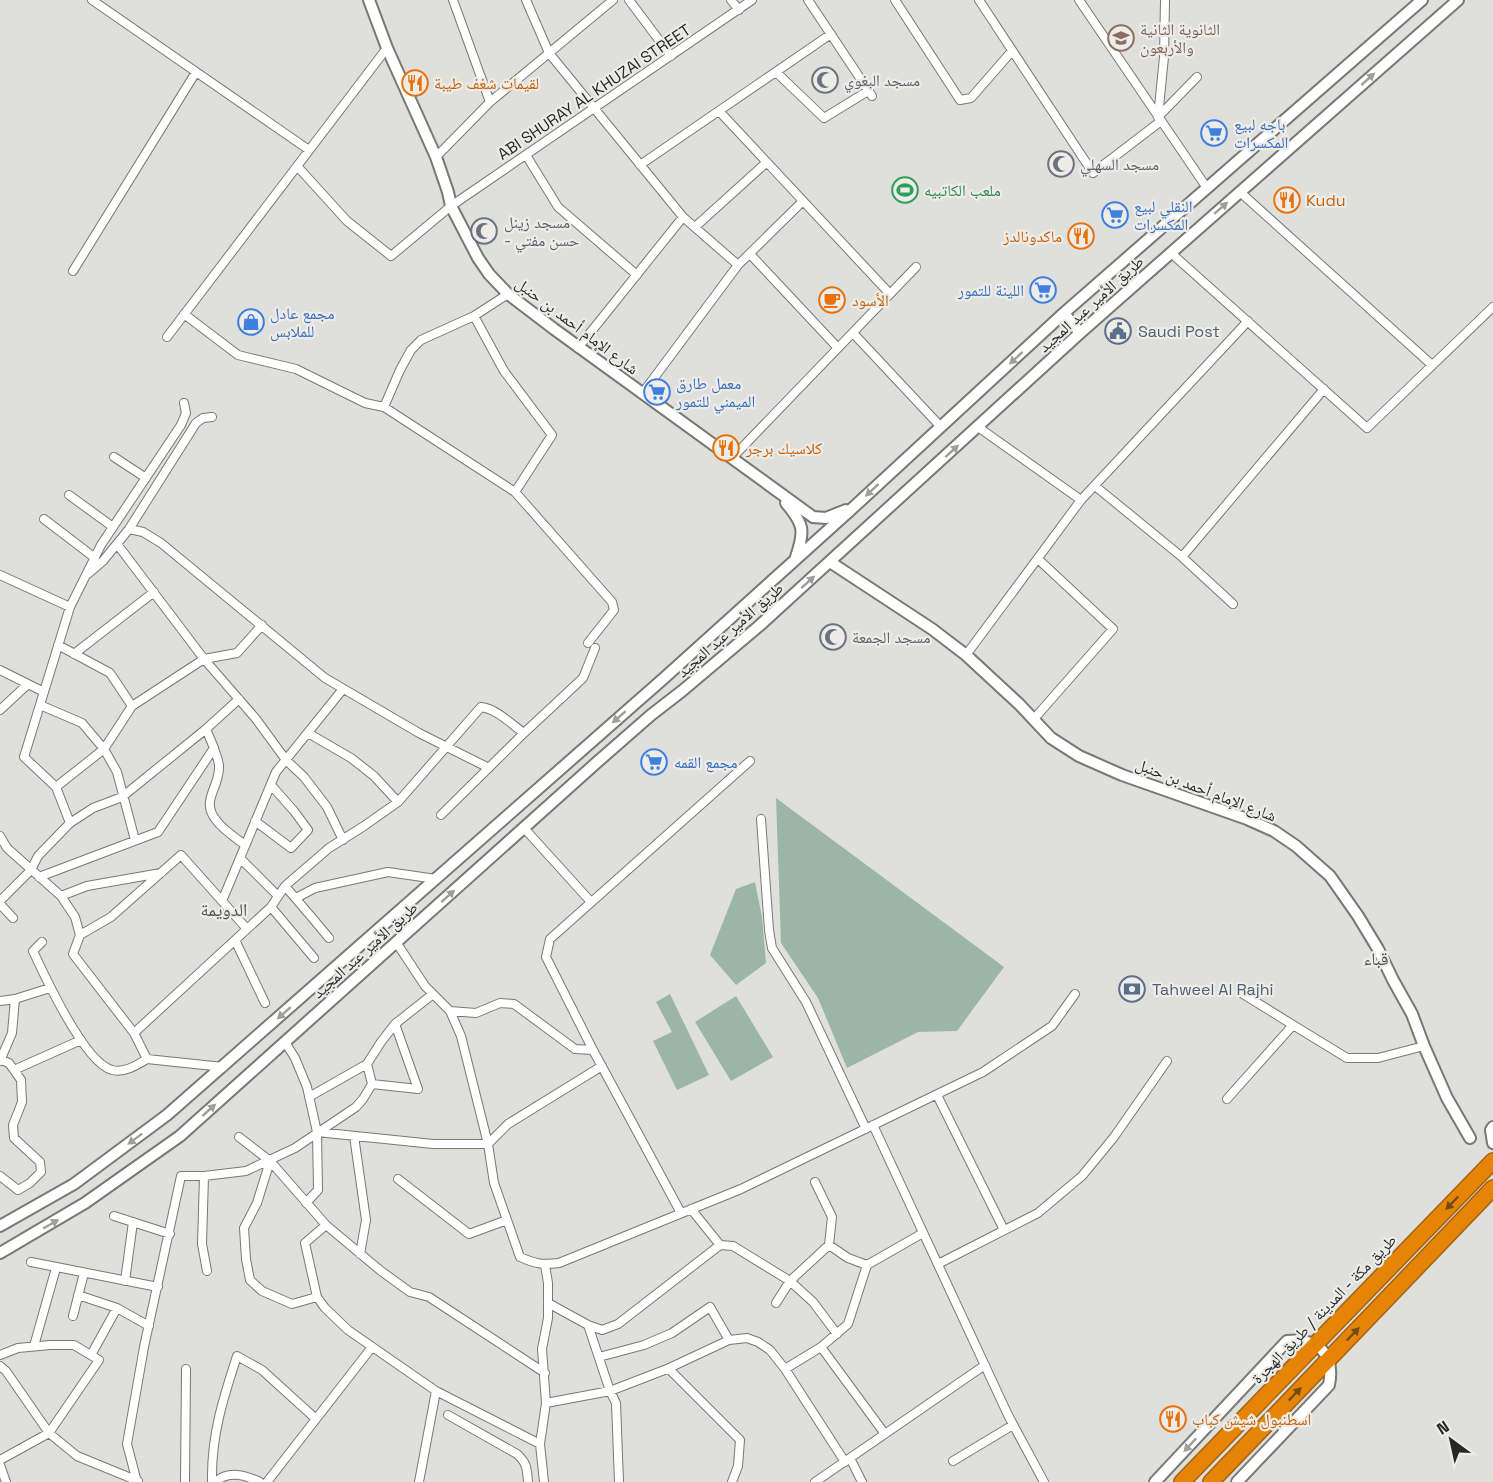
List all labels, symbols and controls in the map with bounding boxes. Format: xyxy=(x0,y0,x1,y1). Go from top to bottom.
street label: ABI SHURAY AL KHUZAI STREET xyxy=(493,19,695,165)
place label: الثانوية الثانية والأربعون xyxy=(1140,19,1220,58)
school or university icon: الثانوية الثانية والأربعون xyxy=(1106,23,1136,53)
mosque icon: مسجد البغوي xyxy=(810,65,840,95)
restaurant icon: لقيمات شغف طيبة xyxy=(400,68,430,98)
place label: مسجد البغوي xyxy=(844,70,920,93)
place label: لقيمات شغف طيبة xyxy=(434,73,539,94)
one-way arrow xyxy=(1360,73,1375,86)
place label: باجه لبيع المكسرات xyxy=(1234,114,1288,153)
supermarket icon: باجه لبيع المكسرات xyxy=(1199,118,1229,148)
mosque icon: مسجد السهلي xyxy=(1046,149,1076,179)
place label: مسجد السهلي xyxy=(1080,154,1159,177)
sports icon: ملعب الكاتبيه xyxy=(890,175,920,205)
place label: ملعب الكاتبيه xyxy=(924,180,1001,201)
restaurant icon: Kudu xyxy=(1272,185,1302,215)
place label: Kudu xyxy=(1306,190,1346,211)
place label: النقلي لبيع المكسرات xyxy=(1134,196,1193,235)
supermarket icon: النقلي لبيع المكسرات xyxy=(1100,200,1130,230)
one-way arrow xyxy=(1213,202,1228,215)
place label: مسجد زينل - حسن مفتي xyxy=(504,212,579,253)
mosque icon: مسجد زينل - حسن مفتي xyxy=(469,216,499,246)
restaurant icon: ماكدونالدز xyxy=(1066,221,1096,251)
place label: ماكدونالدز xyxy=(1002,226,1062,247)
street label: طريق الأمير عبد المجيد xyxy=(1034,251,1148,357)
street label: شارع الإمام أحمد بن حنبل xyxy=(511,273,643,379)
supermarket icon: اللينة للتمور xyxy=(1028,275,1058,305)
place label: اللينة للتمور xyxy=(957,280,1024,301)
cafe icon: الأسود xyxy=(817,285,847,315)
place label: الأسود xyxy=(852,290,889,311)
place label: مجمع عادل للملابس xyxy=(270,303,335,342)
shop icon: مجمع عادل للملابس xyxy=(236,307,266,337)
public building icon: Saudi Post xyxy=(1103,316,1133,346)
place label: Saudi Post xyxy=(1138,321,1220,342)
one-way arrow xyxy=(1009,351,1024,364)
place label: معمل طارق الميمني للتمور xyxy=(675,373,755,414)
supermarket icon: معمل طارق الميمني للتمور xyxy=(642,377,672,407)
restaurant icon: كلاسيك برجر xyxy=(711,433,741,463)
place label: كلاسيك برجر xyxy=(745,438,822,459)
one-way arrow xyxy=(944,445,959,458)
one-way arrow xyxy=(865,483,880,497)
one-way arrow xyxy=(800,575,815,589)
street label: طريق الأمير عبد المجيد xyxy=(672,578,788,682)
mosque icon: مسجد الجمعة xyxy=(818,622,848,652)
place label: مسجد الجمعة xyxy=(852,627,931,648)
one-way arrow xyxy=(612,710,627,724)
supermarket icon: مجمع القمه xyxy=(639,747,669,777)
place label: مجمع القمه xyxy=(674,752,738,773)
street label: شارع الإمام أحمد بن حنبل xyxy=(1133,753,1279,827)
one-way arrow xyxy=(440,889,455,903)
street label: طريق الأمير عبد المجيد xyxy=(308,897,422,1003)
district label: الدويمة xyxy=(201,898,247,921)
district label: قباء xyxy=(1363,947,1389,970)
bank icon: Tahweel Al Rajhi xyxy=(1117,974,1147,1004)
place label: Tahweel Al Rajhi xyxy=(1152,979,1273,1000)
one-way arrow xyxy=(277,1006,292,1019)
one-way arrow xyxy=(201,1104,216,1117)
one-way arrow xyxy=(128,1132,143,1144)
one-way arrow xyxy=(1446,1195,1459,1210)
one-way arrow xyxy=(43,1218,59,1229)
street label: طريق مكة - المدينة / طريق الهجرة xyxy=(1247,1230,1401,1388)
one-way arrow xyxy=(1345,1328,1359,1342)
one-way arrow xyxy=(1288,1387,1302,1401)
restaurant icon: اسطنبول شيش كباب xyxy=(1158,1404,1188,1434)
place label: اسطنبول شيش كباب xyxy=(1192,1409,1311,1430)
north arrow xyxy=(1421,1410,1481,1470)
text: N xyxy=(1433,1416,1453,1440)
one-way arrow xyxy=(1184,1437,1197,1452)

